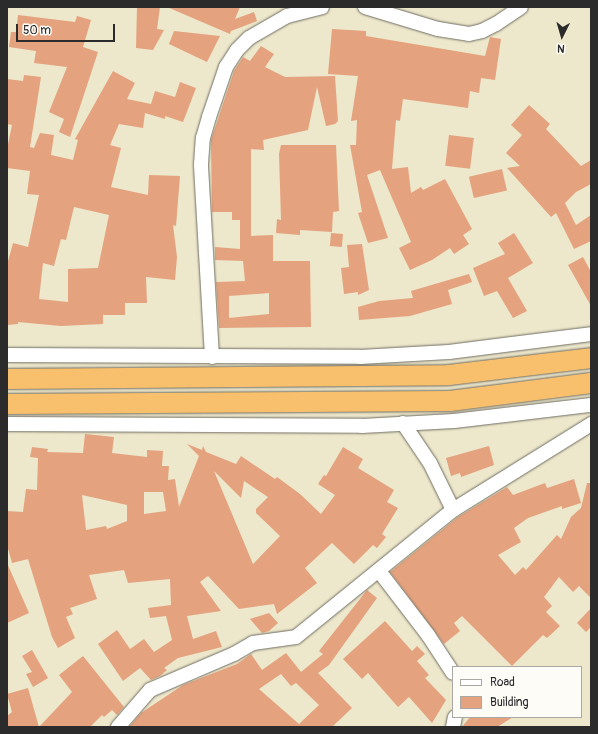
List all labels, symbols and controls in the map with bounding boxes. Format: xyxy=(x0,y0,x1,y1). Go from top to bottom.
scale bar xyxy=(18,16,117,42)
north arrow xyxy=(542,16,582,56)
text: 50 m xyxy=(23,23,51,38)
text: N xyxy=(557,42,565,55)
legend xyxy=(452,666,582,718)
text: Road xyxy=(490,675,515,690)
text: Building xyxy=(490,695,529,710)

